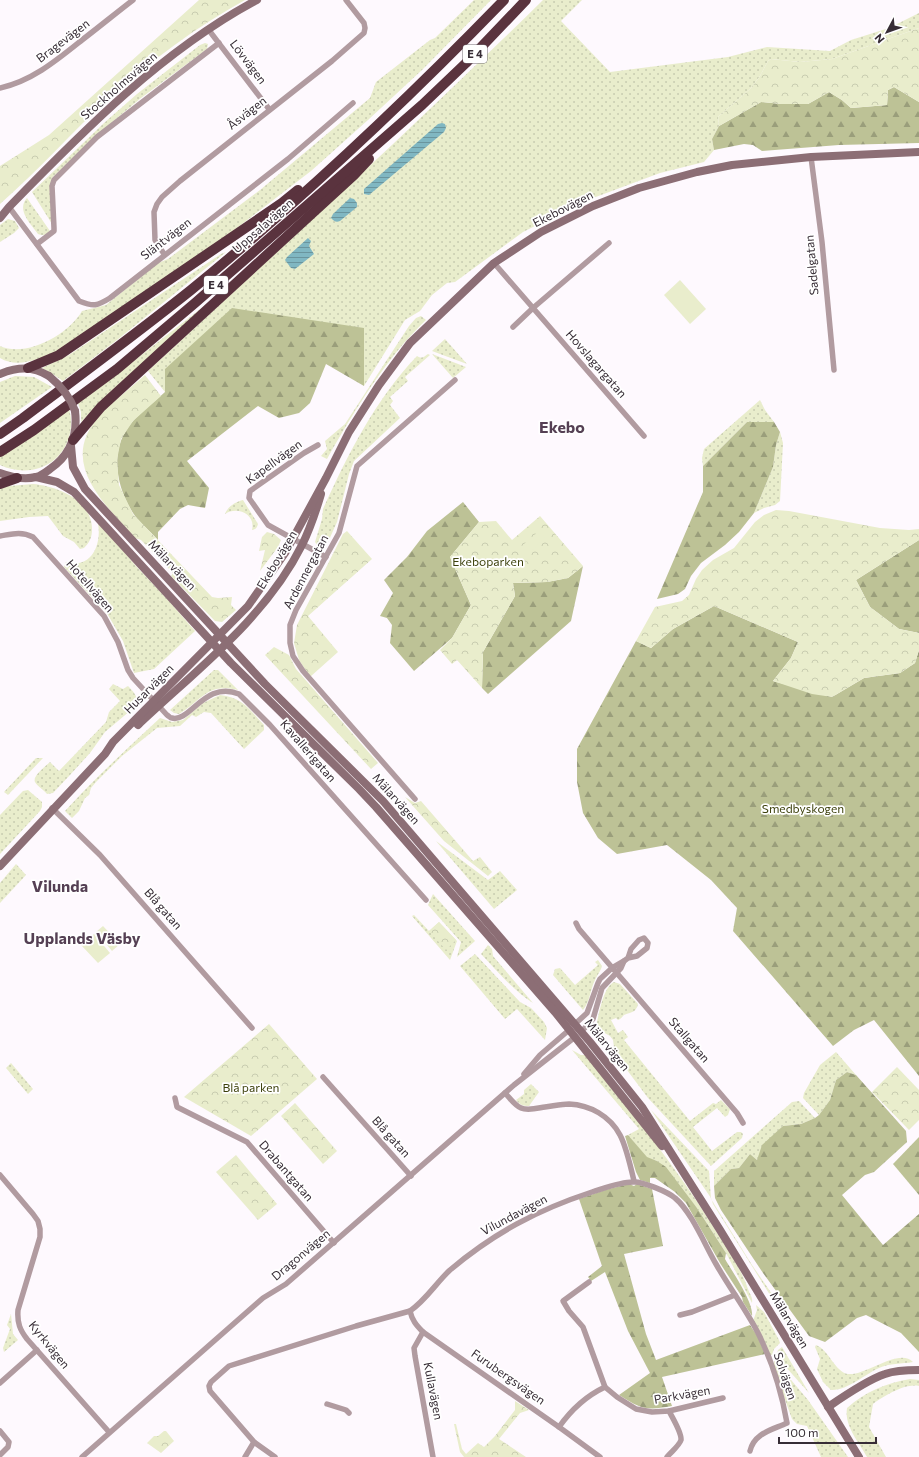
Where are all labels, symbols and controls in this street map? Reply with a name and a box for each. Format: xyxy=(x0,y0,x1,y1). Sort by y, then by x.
north arrow xyxy=(867,12,907,52)
street label: Bragevägen xyxy=(33,16,92,65)
text: N xyxy=(871,32,887,46)
street label: Lövvägen xyxy=(228,36,270,86)
road number: E 4 xyxy=(463,45,487,63)
street label: Stockholmsvägen xyxy=(77,48,159,122)
street label: Åsvägen xyxy=(224,93,269,132)
street label: Ekebovägen xyxy=(530,187,595,229)
street label: Uppsalavägen xyxy=(229,195,295,255)
street label: Släntvägen xyxy=(137,214,193,262)
street label: Sadelgatan xyxy=(801,234,821,296)
road number: E 4 xyxy=(204,276,228,294)
street label: Hovslagargatan xyxy=(564,327,630,400)
district label: Ekebo xyxy=(539,417,585,436)
street label: Kapellvägen xyxy=(243,436,304,486)
street label: Ekebovägen xyxy=(253,528,299,591)
street label: Ardennergatan xyxy=(280,532,330,611)
street label: Mälarvägen xyxy=(146,536,200,592)
park label: Ekeboparken xyxy=(452,554,524,568)
street label: Hotellvägen xyxy=(64,556,117,615)
street label: Husarvägen xyxy=(121,661,176,716)
street label: Kavallerigatan xyxy=(278,716,339,784)
street label: Mälarvägen xyxy=(370,770,423,827)
park label: Smedbyskogen xyxy=(762,801,844,815)
district label: Vilunda xyxy=(32,876,88,895)
street label: Blå gatan xyxy=(142,885,185,932)
district label: Upplands Väsby xyxy=(24,928,141,947)
street label: Stallgatan xyxy=(666,1014,713,1065)
street label: Mälarvägen xyxy=(582,1015,633,1073)
park label: Blå parken xyxy=(223,1080,279,1094)
street label: Blå gatan xyxy=(370,1113,414,1160)
street label: Drabantgatan xyxy=(257,1137,317,1204)
street label: Vilundavägen xyxy=(478,1191,549,1237)
street label: Dragonvägen xyxy=(268,1226,332,1283)
street label: Mälarvägen xyxy=(767,1289,812,1350)
street label: Kyrkvägen xyxy=(26,1318,73,1371)
street label: Furubergsvägen xyxy=(469,1346,548,1407)
street label: Solvägen xyxy=(772,1350,800,1401)
street label: Kullavägen xyxy=(422,1361,446,1421)
street label: Parkvägen xyxy=(653,1382,711,1406)
scale bar xyxy=(779,1419,876,1445)
text: 100 m xyxy=(785,1425,819,1439)

